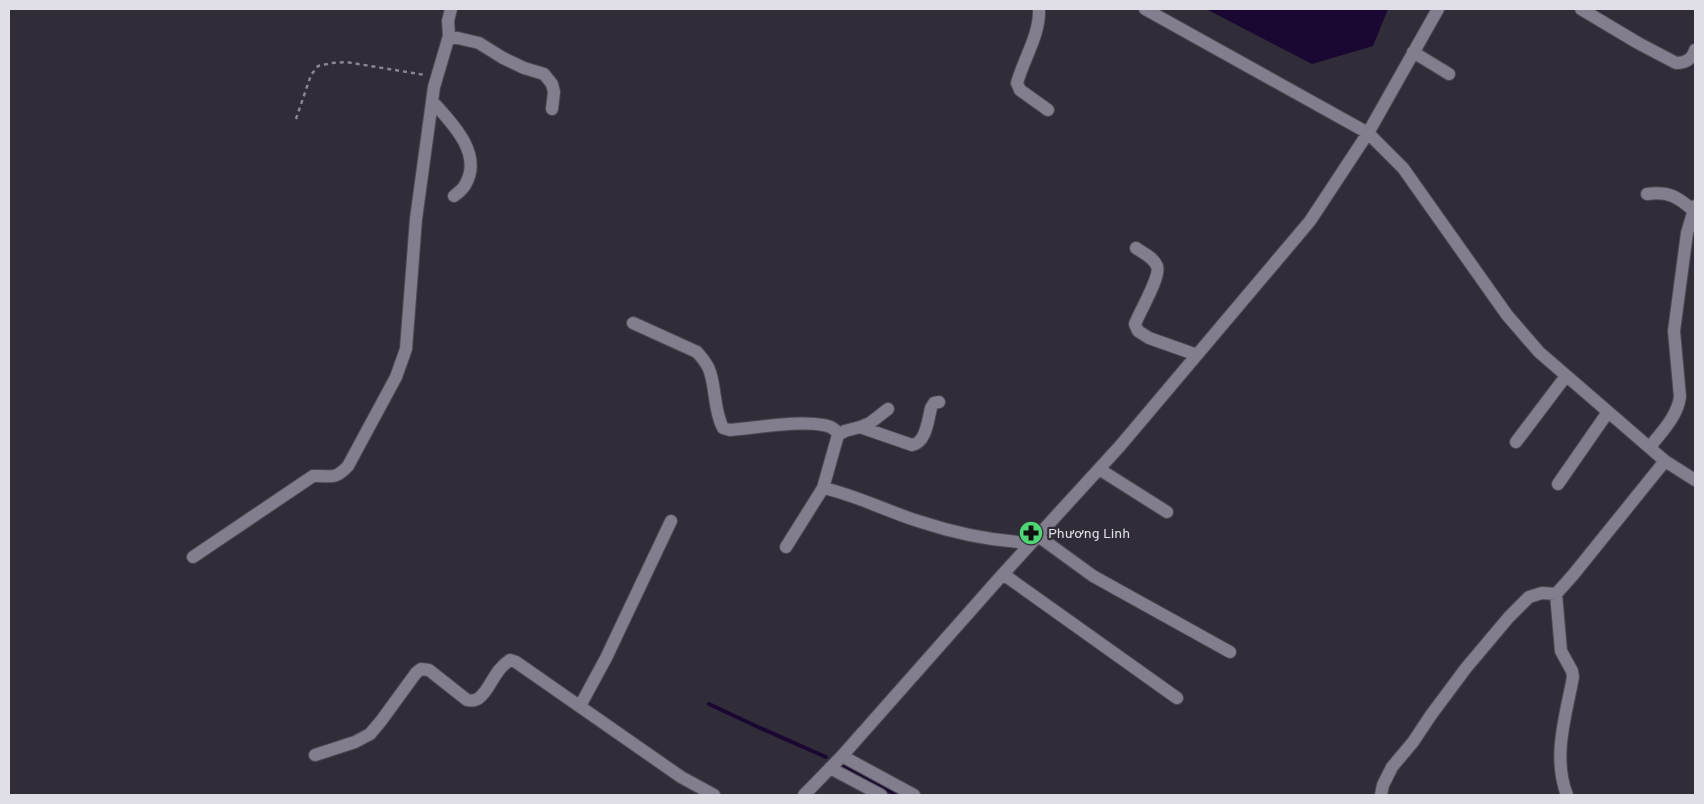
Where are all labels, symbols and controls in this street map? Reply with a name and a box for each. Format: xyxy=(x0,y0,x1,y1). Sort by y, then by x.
pharmacy icon: Phương Linh xyxy=(1018,520,1044,546)
place label: Phương Linh xyxy=(1048,526,1130,543)

